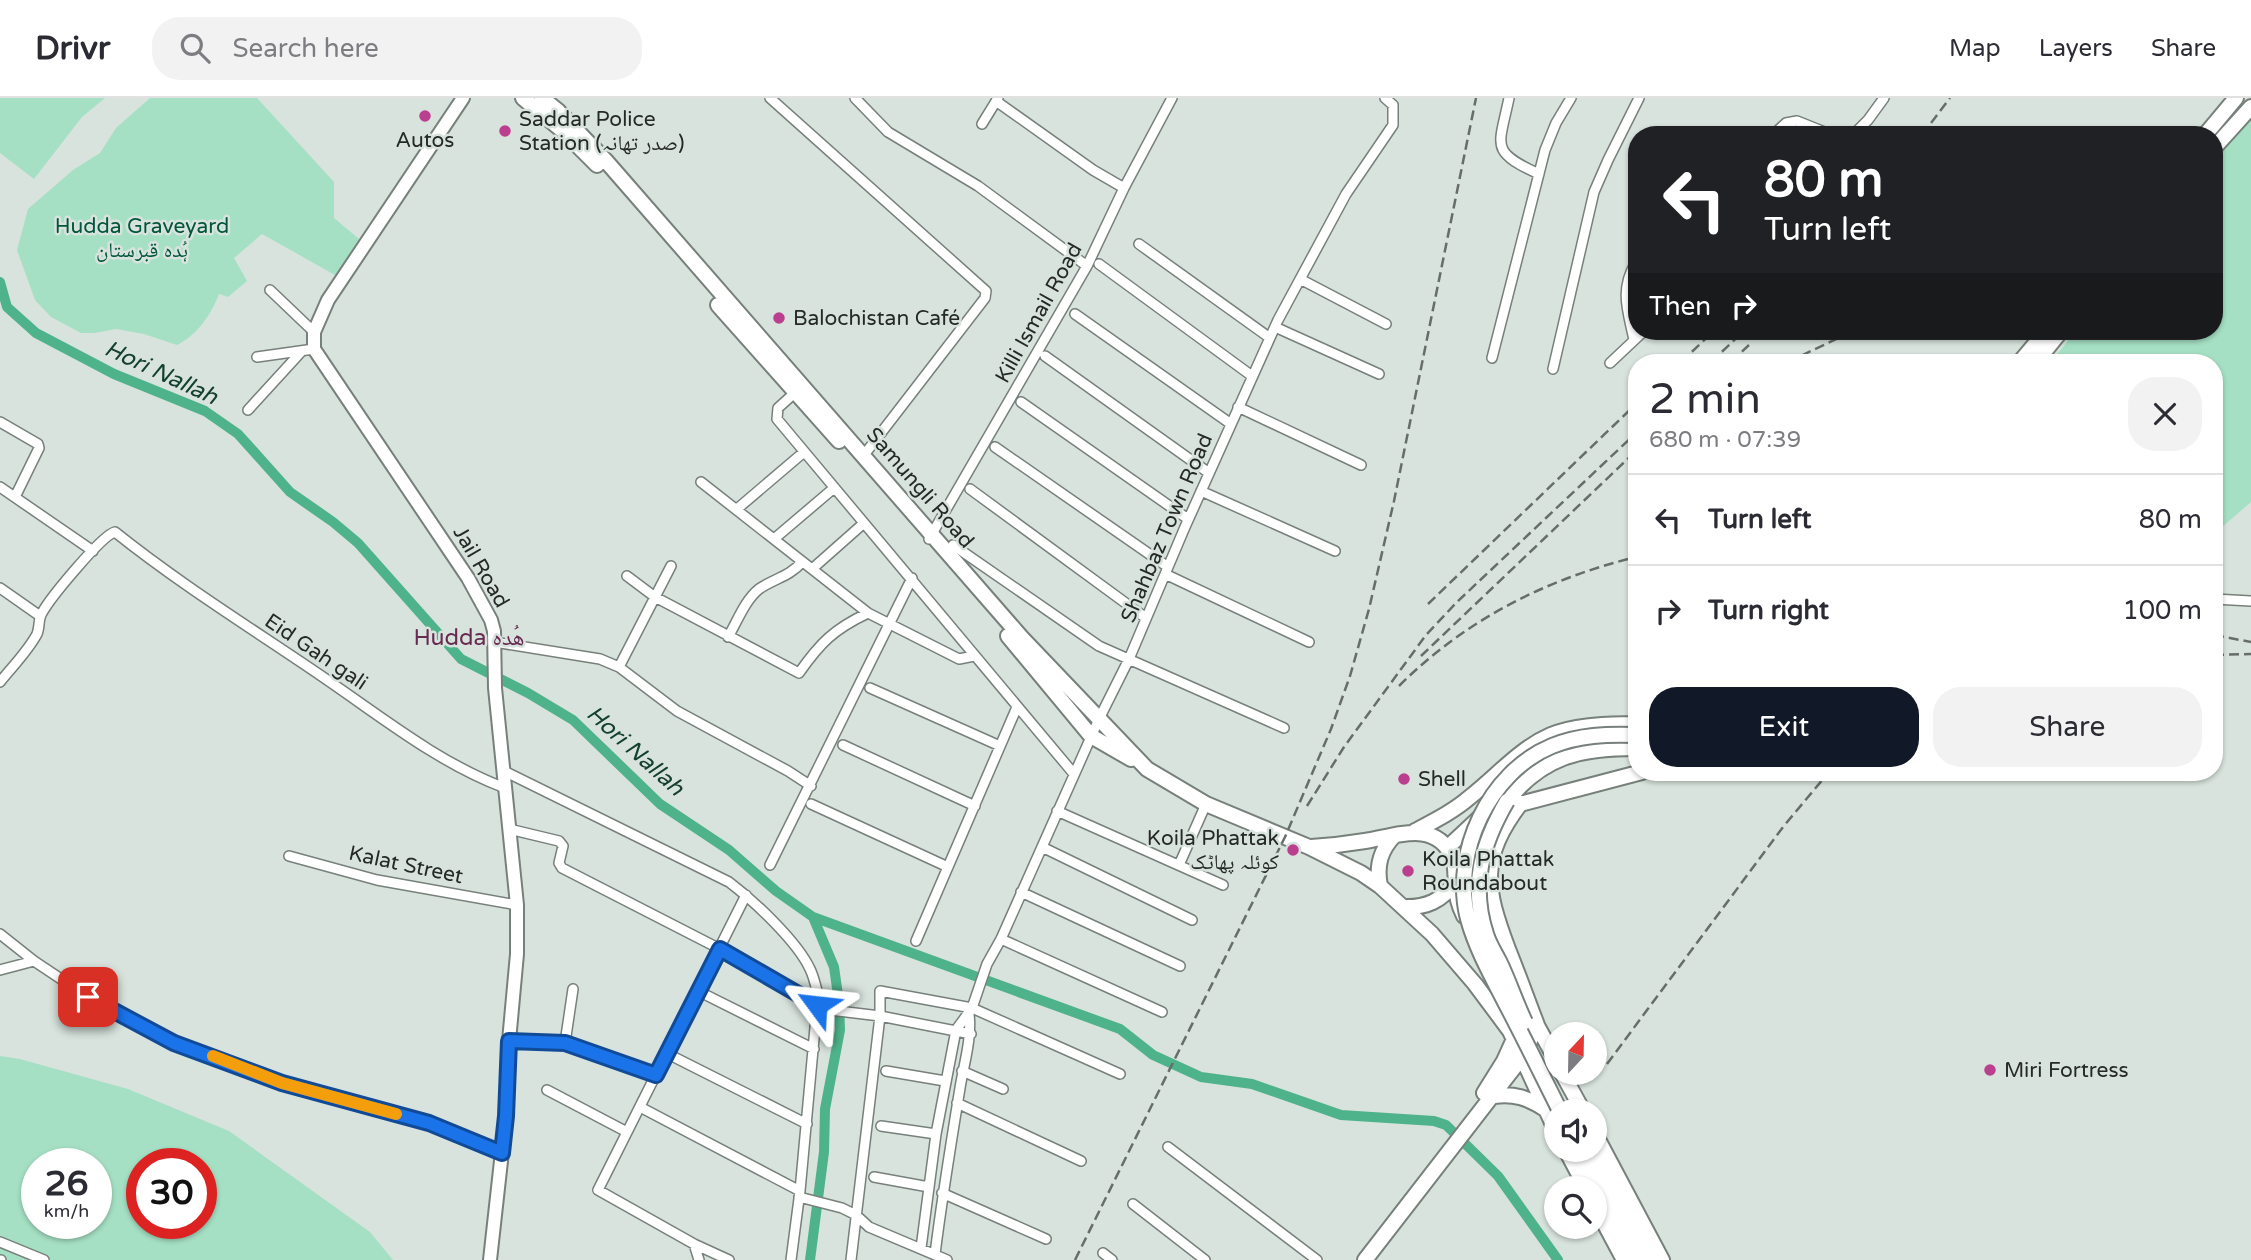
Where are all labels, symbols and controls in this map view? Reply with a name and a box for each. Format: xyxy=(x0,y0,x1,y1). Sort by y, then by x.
search box xyxy=(152,17,642,80)
text: Drivr xyxy=(35,29,110,68)
icon: search xyxy=(176,29,214,67)
text: Search here xyxy=(232,33,379,64)
text: Map xyxy=(1949,34,2001,63)
text: Layers xyxy=(2039,34,2113,63)
text: Share xyxy=(2151,34,2216,63)
place label: Saddar Police Station (صدر تھانہ) xyxy=(519,107,685,156)
marker: Autos xyxy=(417,108,433,124)
marker: Saddar Police Station (صدر تھانہ) xyxy=(497,123,513,139)
place label: Autos xyxy=(396,128,454,153)
text: 80 m xyxy=(1764,151,1883,210)
icon: left xyxy=(1649,154,1740,245)
text: Turn left xyxy=(1764,211,1891,249)
park label: Hudda Graveyard ہُدہ قبرستان xyxy=(55,214,229,263)
street label: Killi Ismail Road xyxy=(990,239,1088,387)
icon: right xyxy=(1725,287,1763,325)
text: Then xyxy=(1649,291,1711,322)
place label: Balochistan Café xyxy=(793,306,960,331)
marker: Balochistan Café xyxy=(771,310,787,326)
water label: Hori Nallah xyxy=(100,335,223,412)
text: 2 min xyxy=(1649,374,1761,425)
button: close xyxy=(2128,377,2202,451)
street label: Samungli Road xyxy=(861,423,979,553)
text: 680 m · 07:39 xyxy=(1649,426,1801,454)
street label: Shahbaz Town Road xyxy=(1116,430,1218,626)
icon: left xyxy=(1649,501,1687,539)
text: Turn left xyxy=(1708,504,1811,535)
text: 80 m xyxy=(2139,504,2202,535)
street label: Jail Road xyxy=(448,522,514,612)
icon: right xyxy=(1649,592,1687,630)
text: Turn right xyxy=(1708,595,1829,626)
text: 100 m xyxy=(2122,595,2202,626)
street label: Eid Gah gali xyxy=(260,608,372,696)
district label: Hudda ھُدہ xyxy=(414,624,525,652)
button: Exit xyxy=(1649,687,1919,767)
button: Share xyxy=(1933,687,2202,767)
water label: Hori Nallah xyxy=(581,700,690,803)
place label: Shell xyxy=(1418,767,1466,792)
marker: Shell xyxy=(1396,771,1412,787)
place label: Koila Phattak کوئلہ پھاٹک xyxy=(1147,826,1279,875)
street label: Kalat Street xyxy=(347,841,465,889)
marker: Koila Phattak کوئلہ پھاٹک xyxy=(1285,842,1301,858)
place label: Koila Phattak Roundabout xyxy=(1422,847,1554,896)
marker: Koila Phattak Roundabout xyxy=(1400,863,1416,879)
pin xyxy=(58,967,118,1027)
position arrow xyxy=(780,968,854,1042)
icon: arrive xyxy=(69,978,107,1016)
north arrow xyxy=(1544,1022,1606,1085)
map controls xyxy=(1544,1022,1607,1239)
place label: Miri Fortress xyxy=(2004,1058,2129,1083)
marker: Miri Fortress xyxy=(1982,1062,1998,1078)
button: sound xyxy=(1544,1099,1607,1162)
speed limit sign: 30 xyxy=(126,1148,217,1239)
text: 26 xyxy=(45,1163,88,1205)
button: search xyxy=(1544,1176,1607,1239)
text: km/h xyxy=(44,1200,89,1222)

